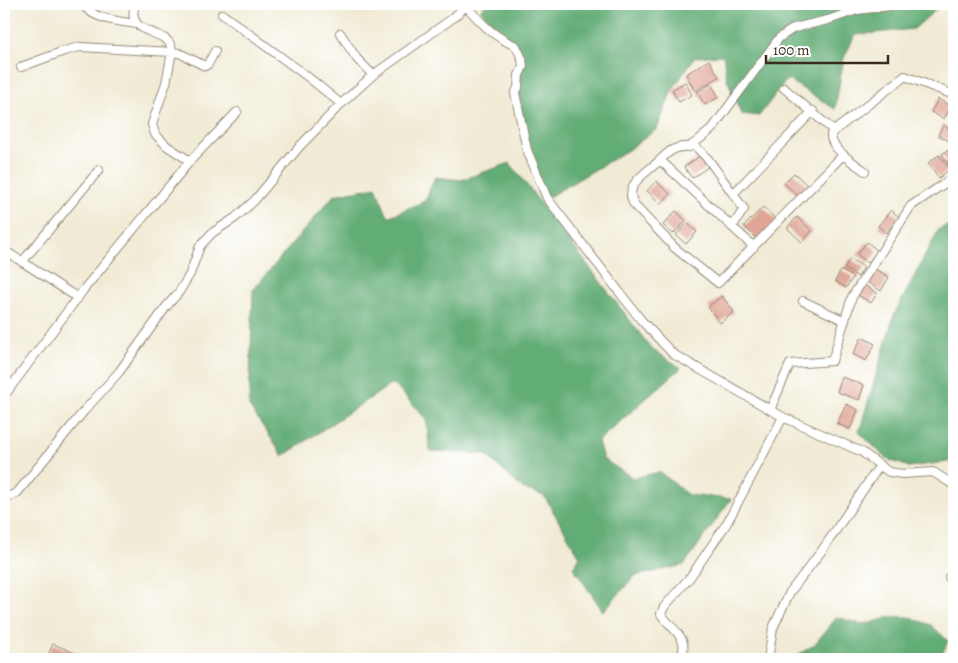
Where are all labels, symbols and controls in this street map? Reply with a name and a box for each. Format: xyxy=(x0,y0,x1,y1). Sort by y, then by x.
scale bar xyxy=(766,32,888,64)
text: 100 m xyxy=(773,40,810,60)

